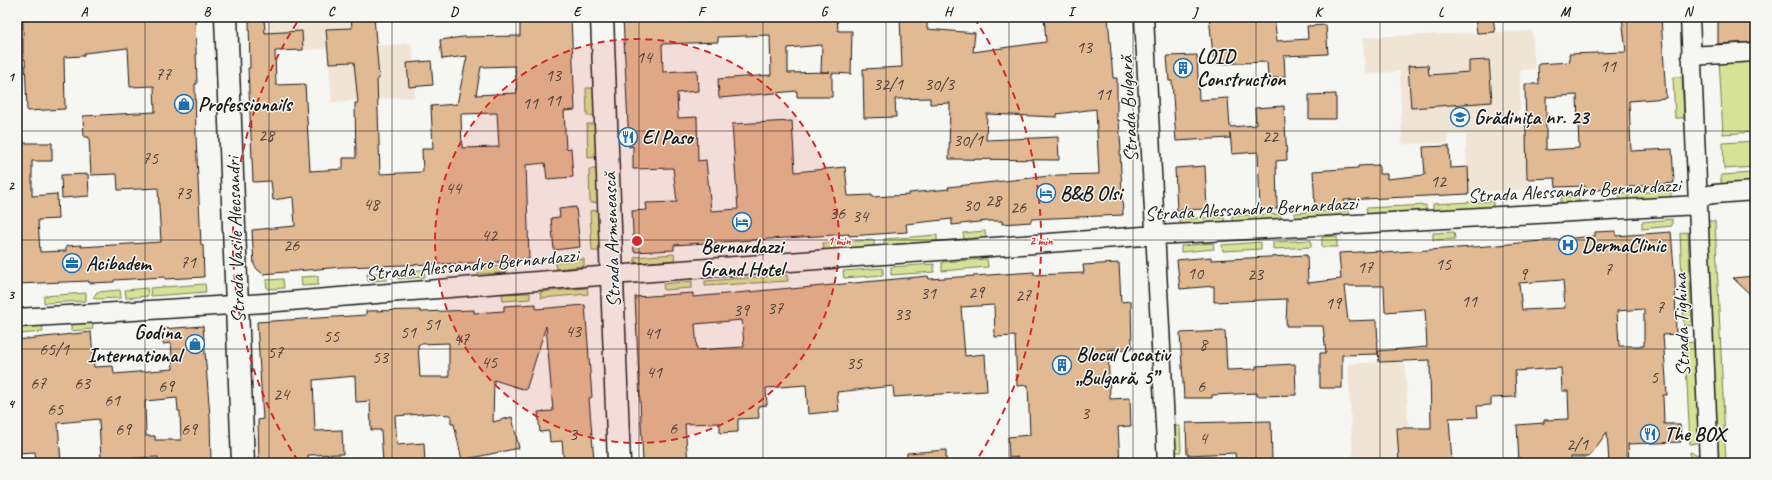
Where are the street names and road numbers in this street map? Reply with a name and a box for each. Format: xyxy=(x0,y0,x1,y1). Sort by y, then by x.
street label: Strada Bulgară xyxy=(1113,53,1144,163)
street label: Strada Vasile Alecsandri xyxy=(220,154,251,324)
street label: Strada Armenească xyxy=(597,170,626,308)
street label: Strada Alessandro Bernardazzi xyxy=(1467,172,1683,209)
street label: Strada Alessandro Bernardazzi xyxy=(1144,190,1360,227)
street label: Strada Alessandro Bernardazzi xyxy=(365,243,581,286)
street label: Strada Tighina xyxy=(1667,271,1696,377)

